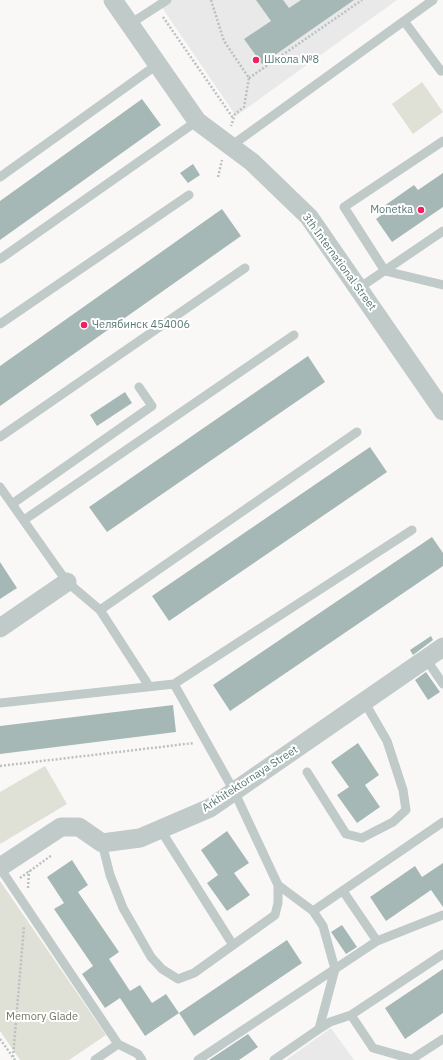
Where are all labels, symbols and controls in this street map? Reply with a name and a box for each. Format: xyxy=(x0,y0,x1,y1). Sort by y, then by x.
place label: Школа №8 xyxy=(264,53,319,67)
marker: Школа №8 xyxy=(251,55,261,65)
place label: Monetka xyxy=(370,203,413,217)
marker: Monetka xyxy=(416,205,426,215)
street label: 3th International Street xyxy=(299,211,379,313)
place label: Челябинск 454006 xyxy=(92,318,190,332)
marker: Челябинск 454006 xyxy=(79,320,89,330)
street label: Arkhitektornaya Street xyxy=(200,743,300,815)
park label: Memory Glade xyxy=(6,1010,78,1024)

